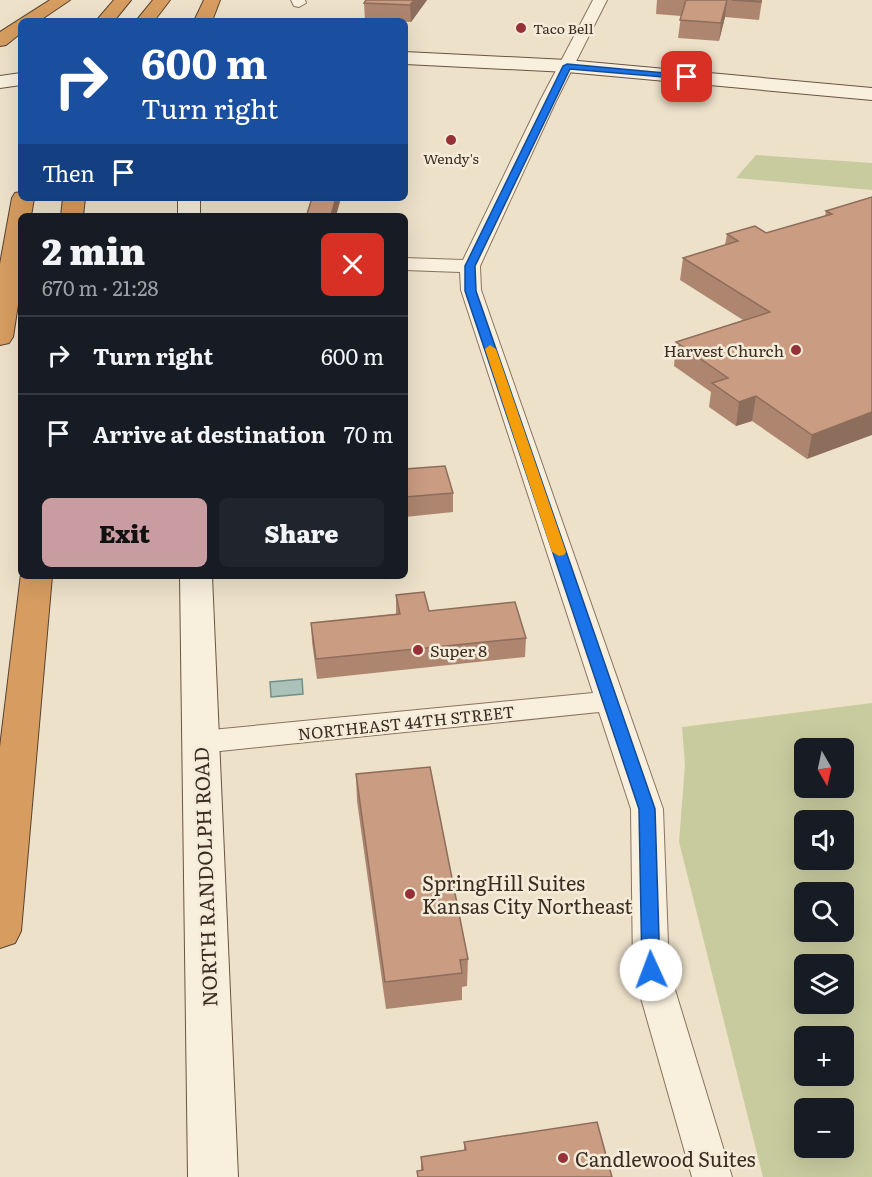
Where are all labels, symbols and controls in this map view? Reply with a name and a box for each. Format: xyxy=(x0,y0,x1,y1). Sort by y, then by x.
place label: Taco Bell xyxy=(533,18,594,38)
marker: Taco Bell xyxy=(514,21,528,35)
text: 600 m xyxy=(141,30,268,92)
icon: right xyxy=(42,42,120,120)
pin xyxy=(661,51,712,102)
icon: arrive xyxy=(670,60,703,93)
text: Turn right xyxy=(141,87,278,127)
marker: Wendy's xyxy=(444,133,458,147)
place label: Wendy's xyxy=(423,148,479,168)
text: Then xyxy=(42,156,95,189)
icon: arrive xyxy=(107,156,140,189)
text: 2 min xyxy=(42,223,145,276)
button: close xyxy=(321,233,384,296)
text: 670 m · 21:28 xyxy=(42,272,158,302)
place label: Harvest Church xyxy=(663,338,784,362)
icon: right xyxy=(42,339,75,372)
text: Turn right xyxy=(93,339,213,372)
text: 600 m xyxy=(321,339,384,372)
marker: Harvest Church xyxy=(789,343,803,357)
icon: arrive xyxy=(42,417,75,450)
text: Arrive at destination xyxy=(93,417,326,450)
text: 70 m xyxy=(344,417,393,450)
button: Exit xyxy=(42,498,207,567)
button: Share xyxy=(219,498,384,567)
place label: Super 8 xyxy=(430,638,487,662)
marker: Super 8 xyxy=(411,643,425,657)
street label: NORTHEAST 44TH STREET xyxy=(297,699,516,745)
north arrow xyxy=(794,738,854,798)
map controls xyxy=(794,738,854,1158)
street label: NORTH RANDOLPH ROAD xyxy=(184,747,224,1007)
button: sound xyxy=(794,810,854,870)
place label: SpringHill Suites Kansas City Northeast xyxy=(422,867,632,920)
button: search xyxy=(794,882,854,942)
marker: SpringHill Suites Kansas City Northeast xyxy=(403,887,417,901)
position arrow xyxy=(619,938,683,1002)
button: layers xyxy=(794,954,854,1014)
button: + xyxy=(794,1026,854,1086)
button: − xyxy=(794,1098,854,1158)
place label: Candlewood Suites xyxy=(575,1143,756,1173)
marker: Candlewood Suites xyxy=(556,1151,570,1165)

